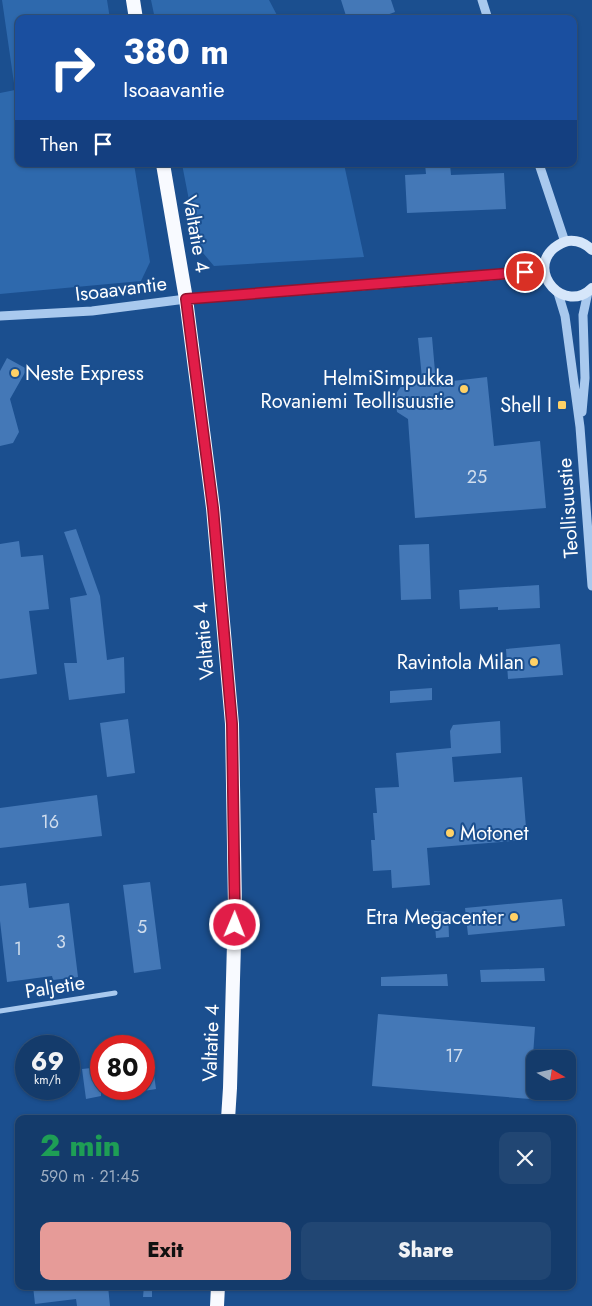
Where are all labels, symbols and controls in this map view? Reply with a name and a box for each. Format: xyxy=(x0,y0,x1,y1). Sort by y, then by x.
text: 380 m xyxy=(123,27,229,77)
icon: right xyxy=(40,35,105,100)
text: Isoaavantie xyxy=(123,73,224,105)
icon: arrive xyxy=(89,130,117,158)
text: Then xyxy=(40,131,79,158)
street label: Valtatie 4 xyxy=(175,193,217,275)
pin xyxy=(504,251,546,293)
icon: arrive xyxy=(511,258,539,286)
street label: Isoaavantie xyxy=(73,269,169,309)
place label: Neste Express xyxy=(25,359,144,388)
place label: HelmiSimpukka Rovaniemi Teollisuustie xyxy=(261,364,454,416)
marker: Neste Express xyxy=(9,367,21,379)
marker: HelmiSimpukka Rovaniemi Teollisuustie xyxy=(458,383,470,395)
place label: Shell I xyxy=(500,391,552,420)
marker: Shell I xyxy=(556,399,568,411)
street label: Teollisuustie xyxy=(550,457,586,559)
house number: 25 xyxy=(467,464,487,490)
street label: Valtatie 4 xyxy=(186,601,222,681)
place label: Ravintola Milan xyxy=(397,648,524,677)
marker: Ravintola Milan xyxy=(528,656,540,668)
house number: 16 xyxy=(41,809,59,835)
place label: Motonet xyxy=(460,819,529,848)
marker: Motonet xyxy=(444,827,456,839)
position arrow xyxy=(208,898,260,950)
place label: Etra Megacenter xyxy=(366,903,504,932)
marker: Etra Megacenter xyxy=(508,911,520,923)
house number: 5 xyxy=(137,914,147,940)
house number: 3 xyxy=(56,929,66,955)
house number: 1 xyxy=(14,936,22,962)
street label: Paljetie xyxy=(23,968,87,1006)
street label: Valtatie 4 xyxy=(195,1003,227,1082)
speed limit sign: 80 xyxy=(90,1035,155,1100)
text: 69 xyxy=(31,1043,64,1079)
house number: 17 xyxy=(445,1043,463,1069)
north arrow xyxy=(526,1050,576,1100)
map controls xyxy=(526,1050,576,1100)
text: km/h xyxy=(34,1071,61,1089)
text: 2 min xyxy=(40,1124,121,1167)
button: close xyxy=(499,1132,551,1184)
text: 590 m · 21:45 xyxy=(40,1165,139,1188)
button: Exit xyxy=(40,1222,291,1280)
button: Share xyxy=(301,1222,551,1280)

